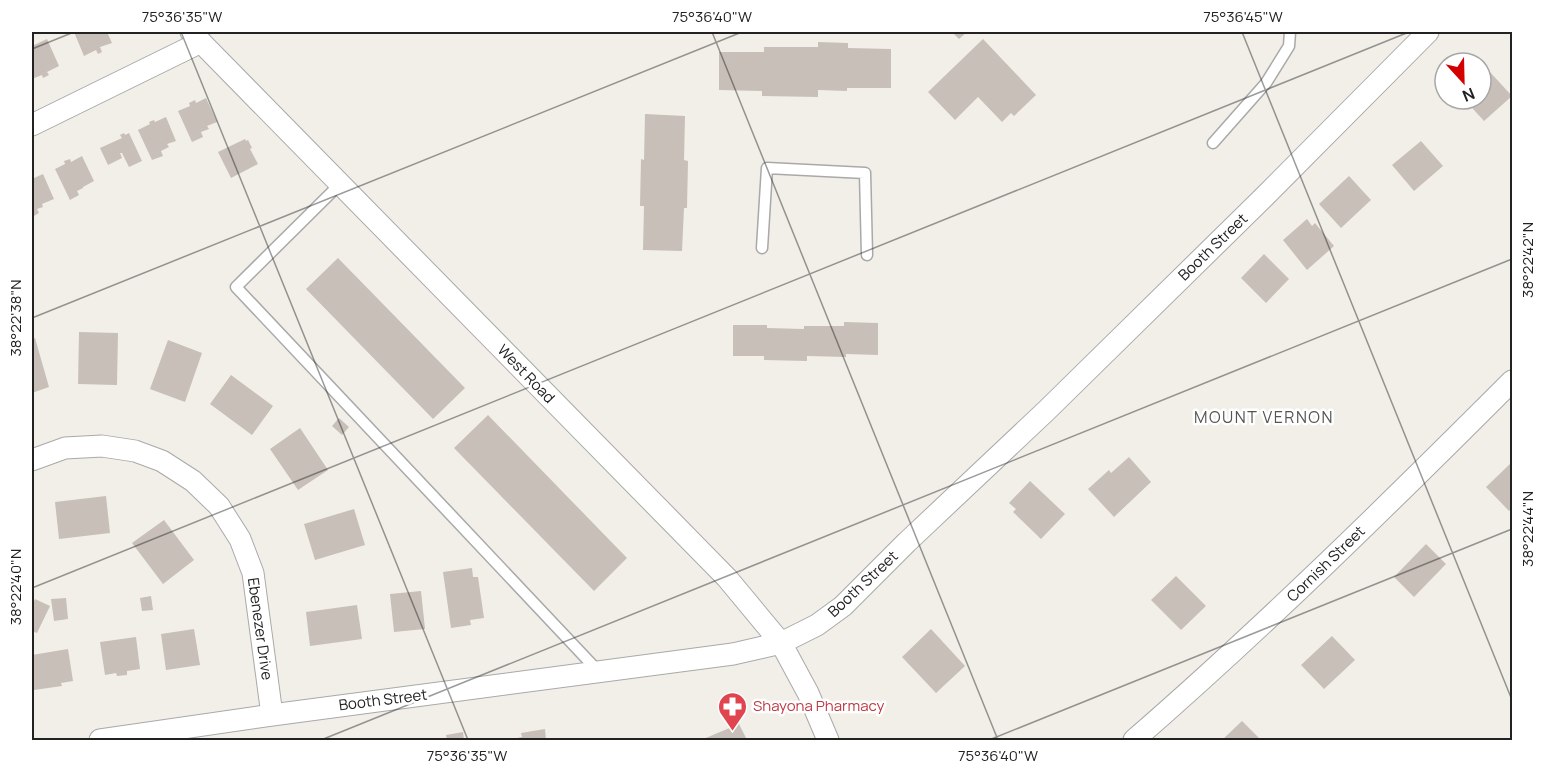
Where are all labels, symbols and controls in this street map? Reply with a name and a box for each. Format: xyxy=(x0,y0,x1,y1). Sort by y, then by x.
text: 75°36'35"W xyxy=(142,6,222,27)
text: 75°36'40"W xyxy=(672,6,752,27)
text: 75°36'45"W xyxy=(1203,6,1283,27)
north arrow xyxy=(1433,51,1493,111)
text: N xyxy=(1459,83,1478,107)
street label: Booth Street xyxy=(1173,208,1252,285)
text: 38°22'42"N xyxy=(1517,222,1538,298)
text: 38°22'38"N xyxy=(5,279,26,357)
street label: West Road xyxy=(493,340,560,408)
district label: MOUNT VERNON xyxy=(1194,406,1334,428)
text: 38°22'44"N xyxy=(1517,491,1538,567)
street label: Cornish Street xyxy=(1282,521,1369,606)
street label: Booth Street xyxy=(823,546,902,622)
text: 38°22'40"N xyxy=(5,549,26,625)
street label: Ebenezer Drive xyxy=(243,576,278,682)
street label: Booth Street xyxy=(338,684,428,715)
pharmacy icon: Shayona Pharmacy xyxy=(716,690,748,732)
place label: Shayona Pharmacy xyxy=(753,695,885,716)
text: 75°36'35"W xyxy=(427,745,507,766)
text: 75°36'40"W xyxy=(958,745,1038,766)

